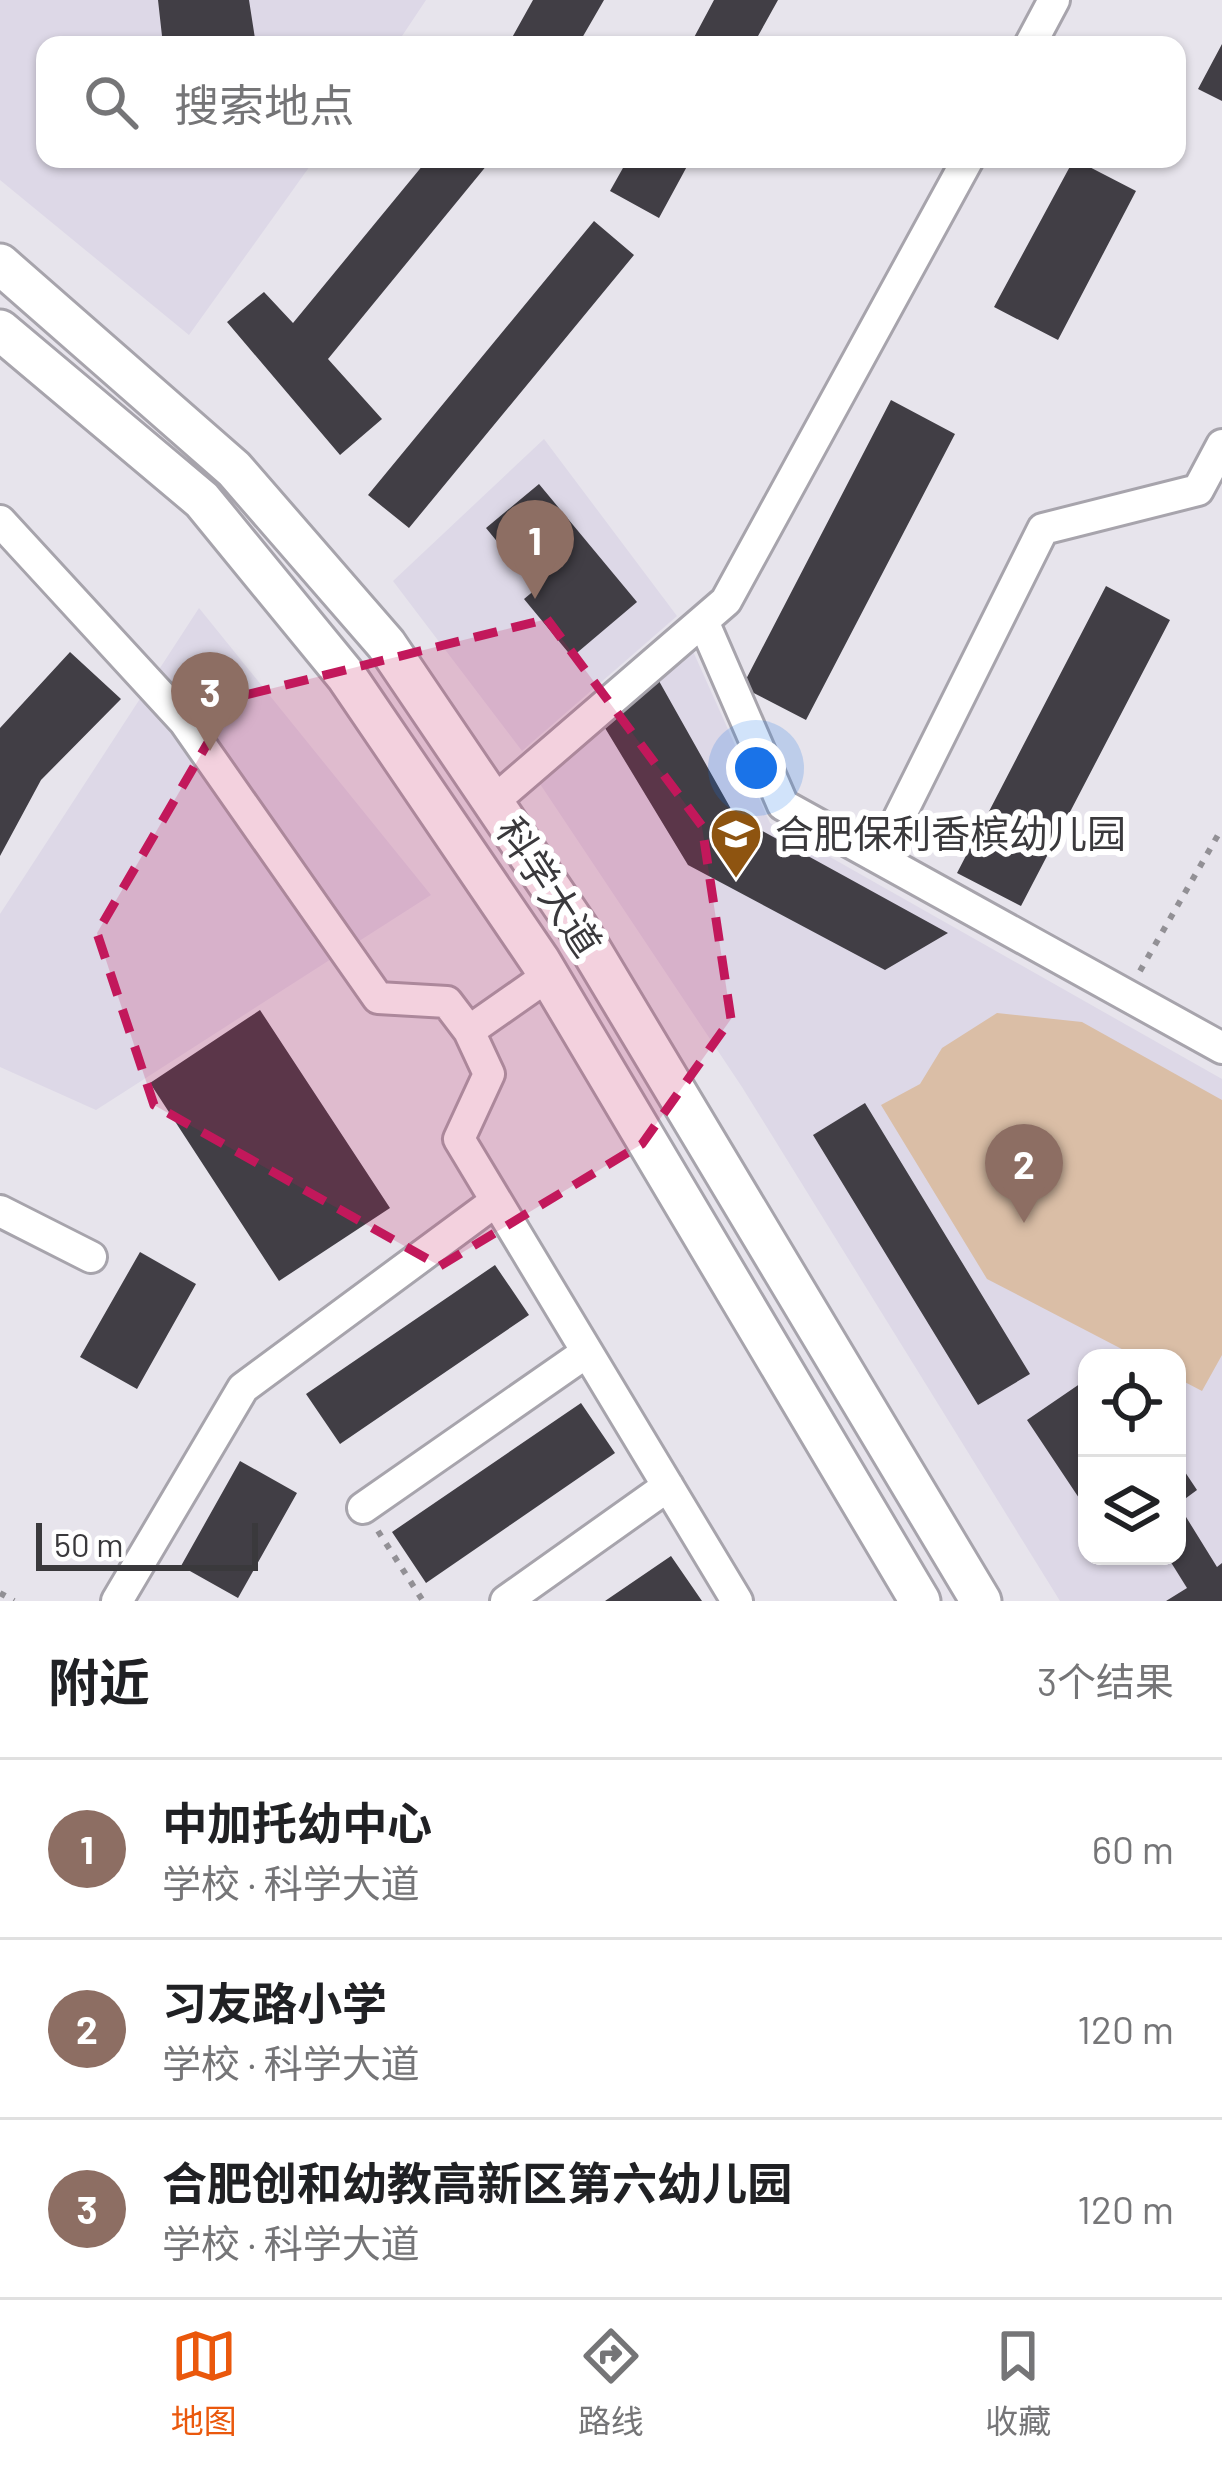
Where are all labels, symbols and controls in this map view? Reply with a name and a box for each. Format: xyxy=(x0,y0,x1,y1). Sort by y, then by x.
search box xyxy=(36,36,1186,168)
icon: search xyxy=(78,69,144,135)
text: 搜索地点 xyxy=(174,77,354,131)
pin: 1 xyxy=(496,500,574,599)
pin: 3 xyxy=(171,652,249,751)
your location xyxy=(726,738,786,798)
school or university icon: 合肥保利香槟幼儿园 xyxy=(708,806,764,880)
street label: 科学大道 xyxy=(488,808,612,964)
place label: 合肥保利香槟幼儿园 xyxy=(775,809,1126,856)
pin: 2 xyxy=(985,1124,1063,1223)
map controls xyxy=(1078,1349,1186,1565)
button: locate xyxy=(1078,1349,1186,1457)
button: layers xyxy=(1078,1457,1186,1565)
scale bar xyxy=(36,1517,258,1570)
text: 50 m xyxy=(54,1524,124,1564)
text: 附近 xyxy=(48,1650,150,1711)
text: 3个结果 xyxy=(1037,1657,1174,1704)
text: 中加托幼中心 xyxy=(162,1795,432,1849)
text: 1 xyxy=(80,1825,94,1872)
text: 60 m xyxy=(1092,1825,1174,1872)
text: 学校 · 科学大道 xyxy=(162,1859,420,1906)
text: 习友路小学 xyxy=(162,1975,387,2029)
text: 2 xyxy=(76,2005,98,2052)
text: 120 m xyxy=(1077,2005,1174,2052)
text: 学校 · 科学大道 xyxy=(162,2039,420,2086)
text: 合肥创和幼教高新区第六幼儿园 xyxy=(162,2155,792,2209)
text: 3 xyxy=(76,2185,98,2232)
text: 120 m xyxy=(1077,2185,1174,2232)
text: 学校 · 科学大道 xyxy=(162,2219,420,2266)
tab: 地图 xyxy=(171,2323,237,2443)
tab: 路线 xyxy=(578,2323,644,2443)
tab: 收藏 xyxy=(985,2323,1051,2443)

